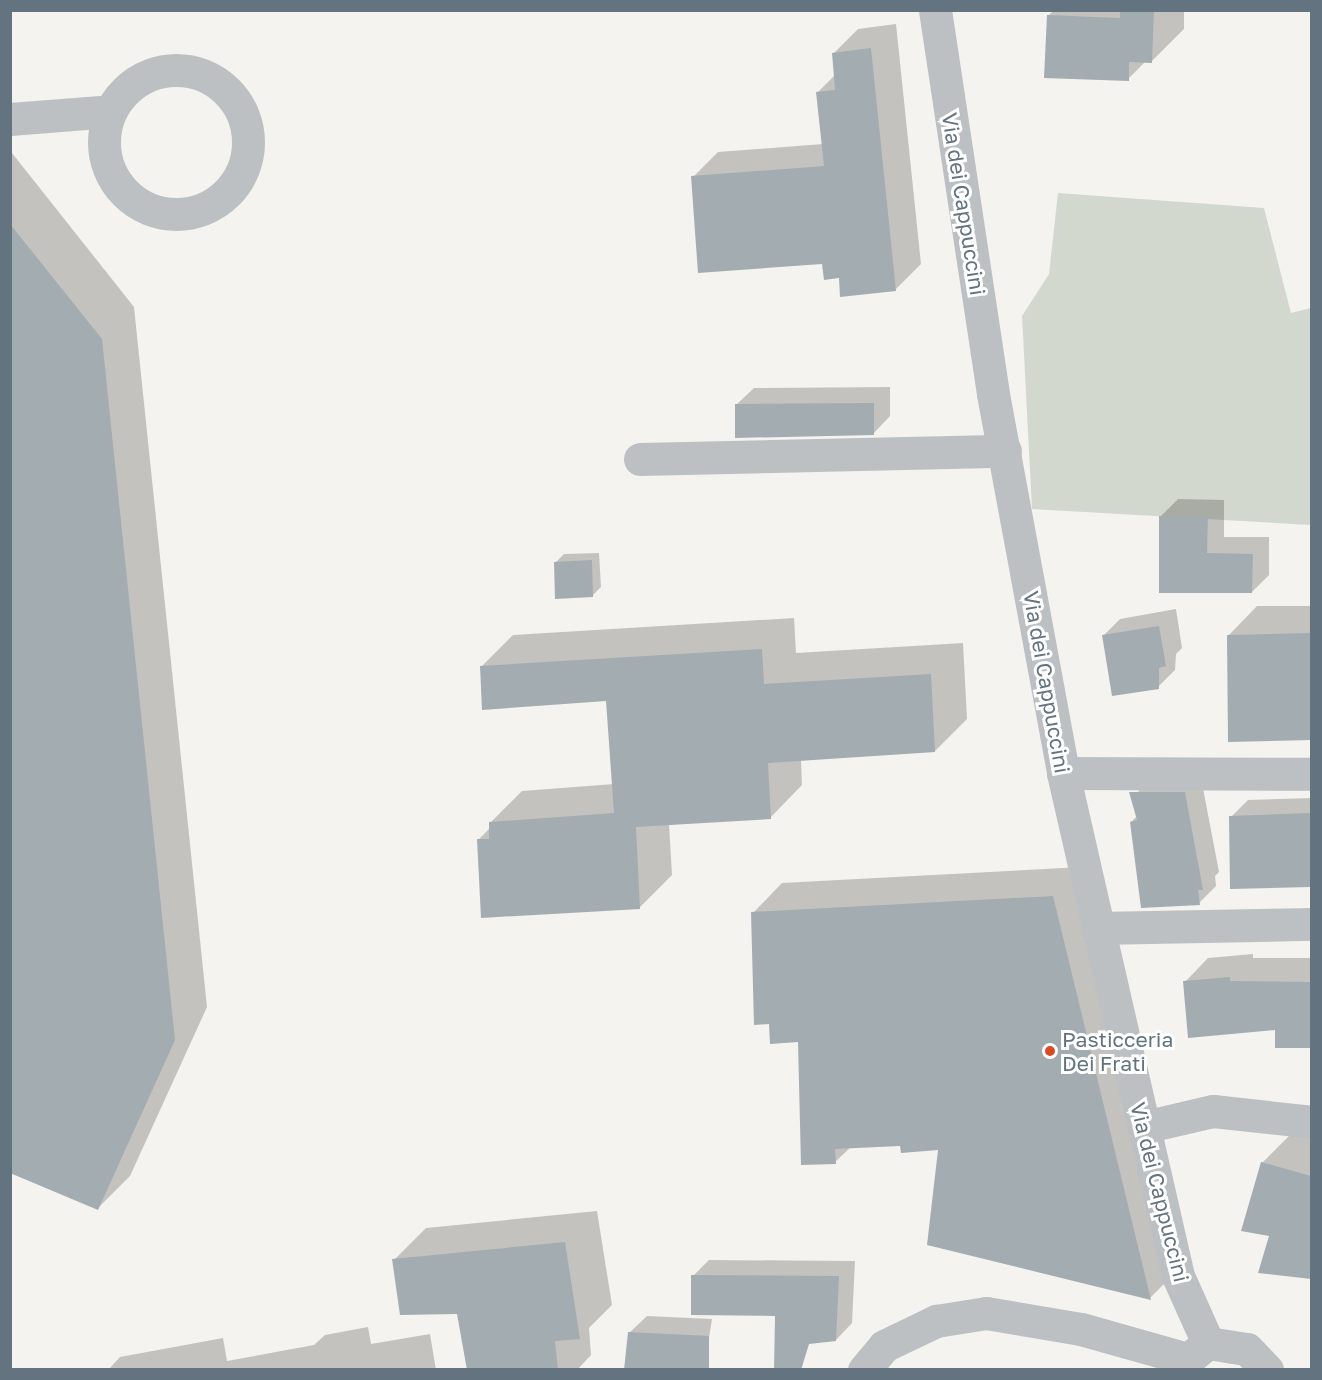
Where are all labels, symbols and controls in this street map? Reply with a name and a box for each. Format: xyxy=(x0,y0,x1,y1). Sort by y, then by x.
street label: Via dei Cappuccini xyxy=(937,111,991,297)
street label: Via dei Cappuccini xyxy=(1019,589,1075,775)
place label: Pasticceria Dei Frati xyxy=(1062,1026,1173,1076)
marker: Pasticceria Dei Frati xyxy=(1043,1044,1057,1058)
street label: Via dei Cappuccini xyxy=(1125,1099,1195,1285)

